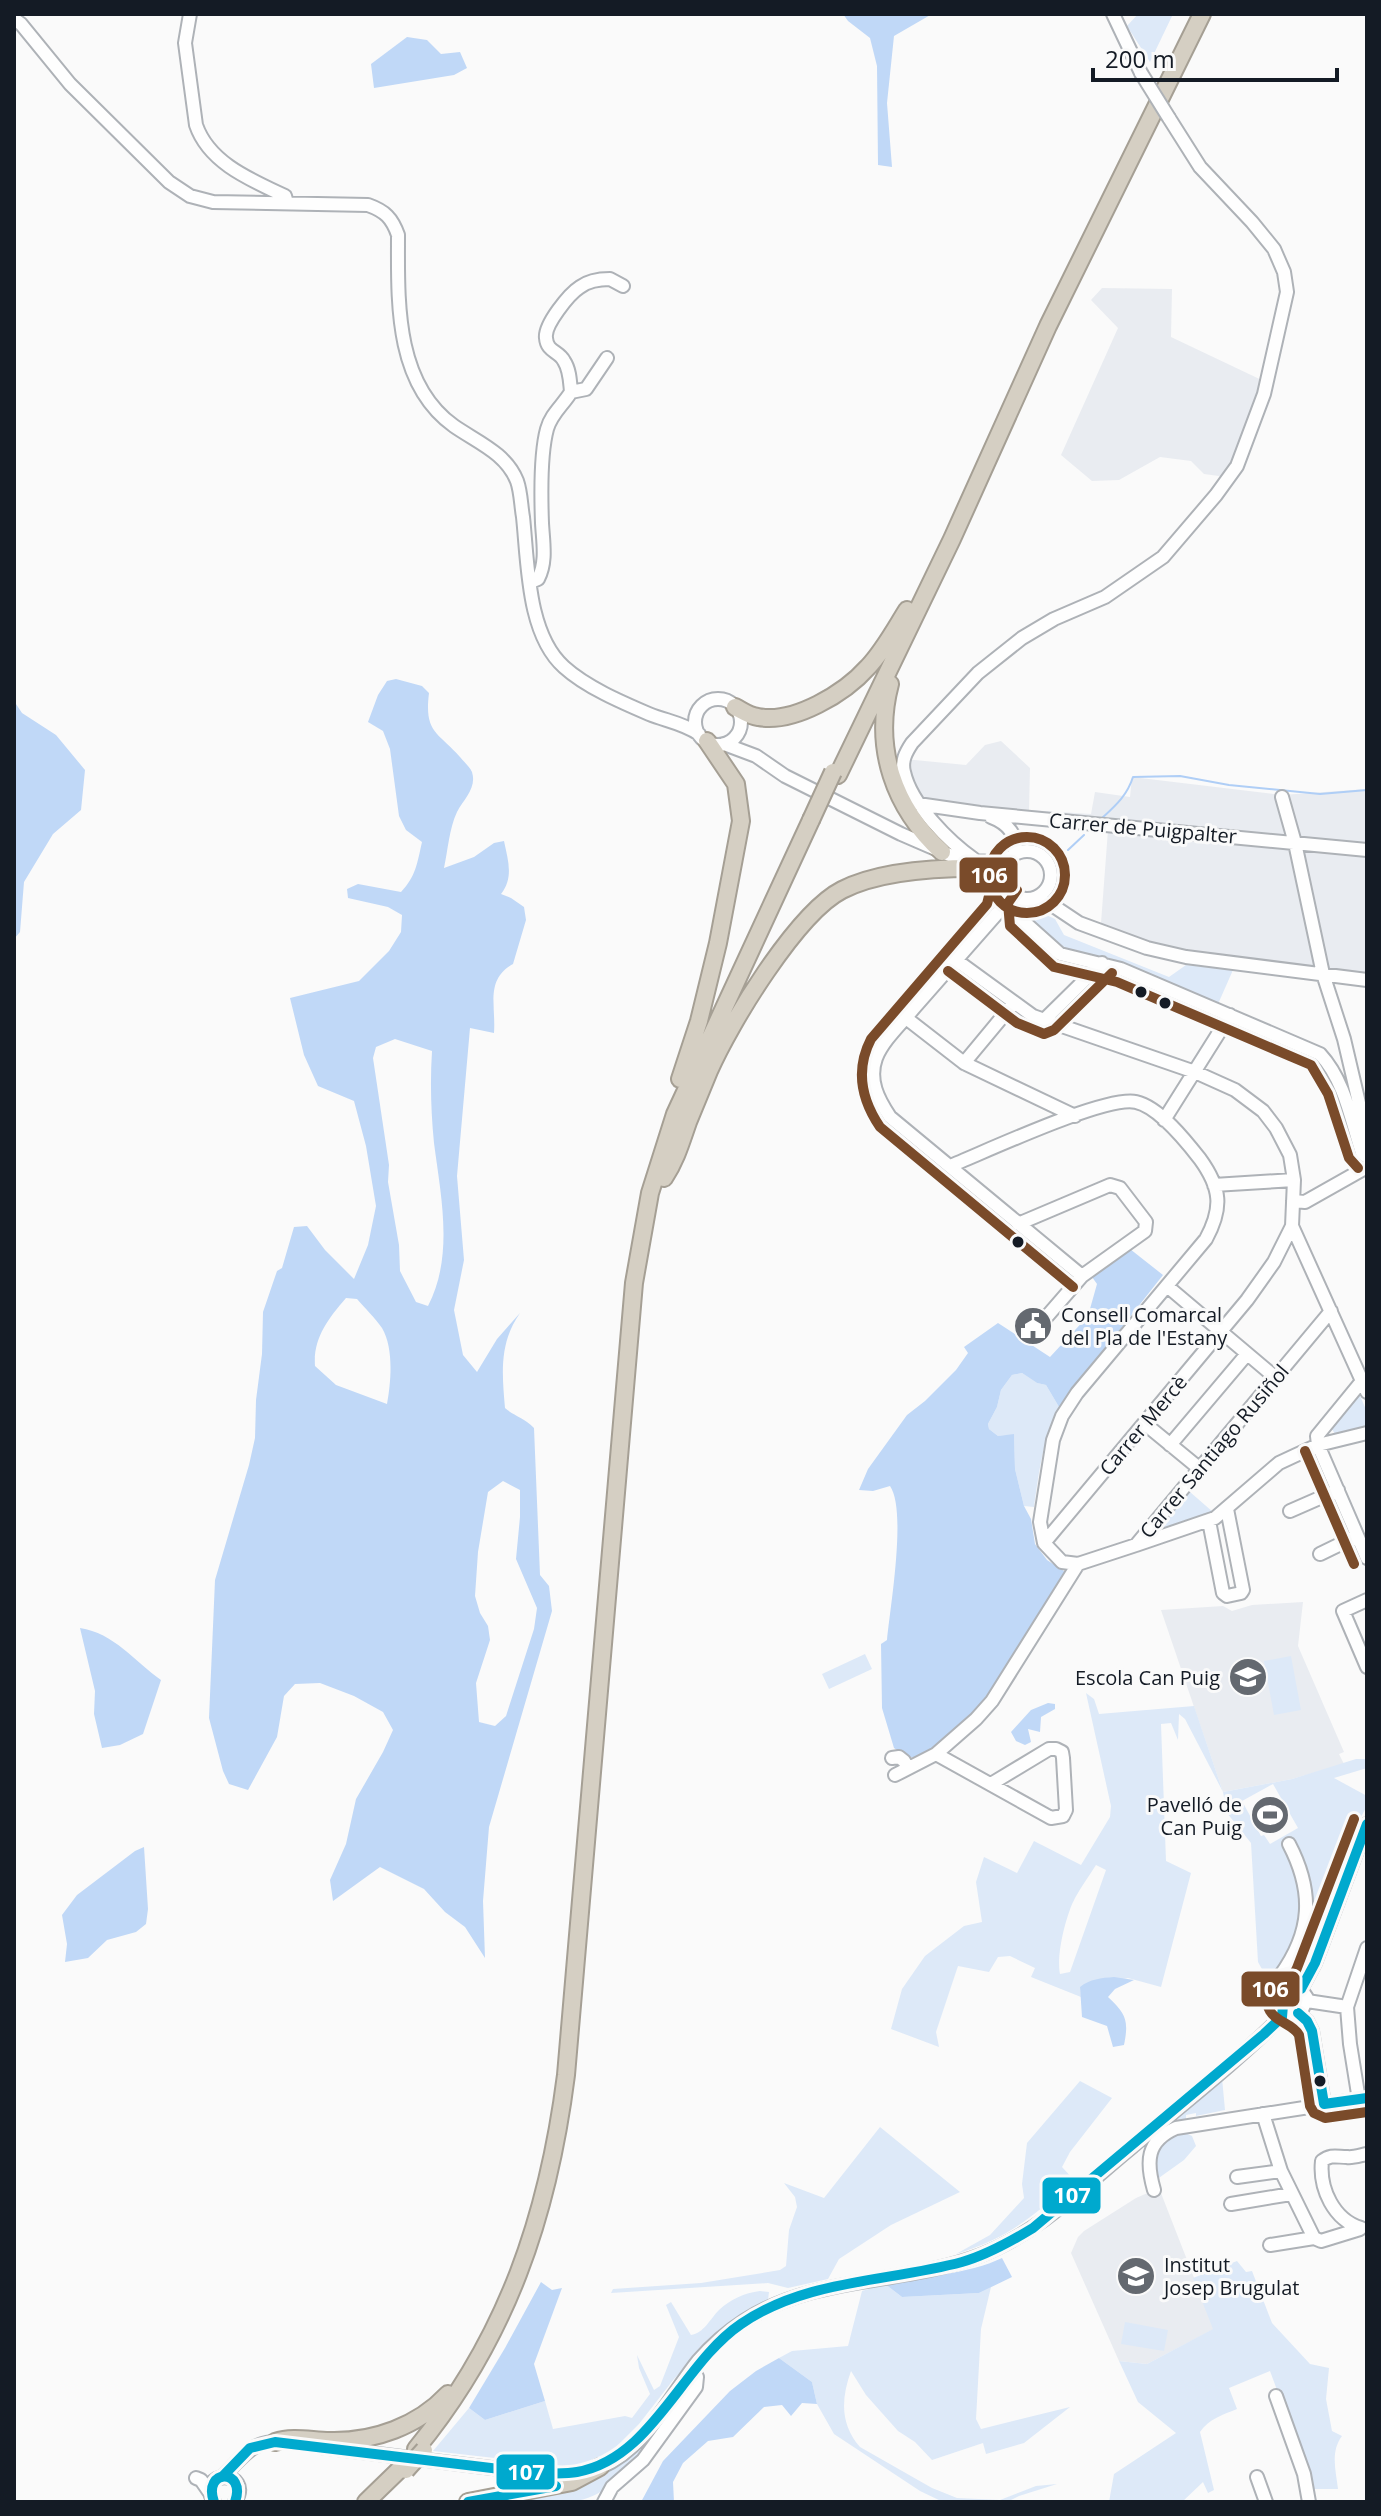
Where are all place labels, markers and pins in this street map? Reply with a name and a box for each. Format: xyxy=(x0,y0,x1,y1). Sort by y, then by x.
unlabelled marker xyxy=(1133,984,1149,1000)
unlabelled marker xyxy=(1157,995,1173,1011)
unlabelled marker xyxy=(1010,1234,1026,1250)
place label: Consell Comarcal del Pla de l'Estany xyxy=(1061,1301,1228,1351)
public building icon: Consell Comarcal del Pla de l'Estany xyxy=(1012,1305,1054,1347)
school or university icon: Escola Can Puig xyxy=(1227,1656,1269,1698)
place label: Escola Can Puig xyxy=(1075,1664,1220,1691)
place label: Pavelló de Can Puig xyxy=(1147,1791,1242,1841)
sports icon: Pavelló de Can Puig xyxy=(1249,1794,1291,1836)
unlabelled marker xyxy=(1312,2073,1328,2089)
place label: Institut Josep Brugulat xyxy=(1162,2251,1299,2301)
school or university icon: Institut Josep Brugulat xyxy=(1115,2255,1157,2297)

